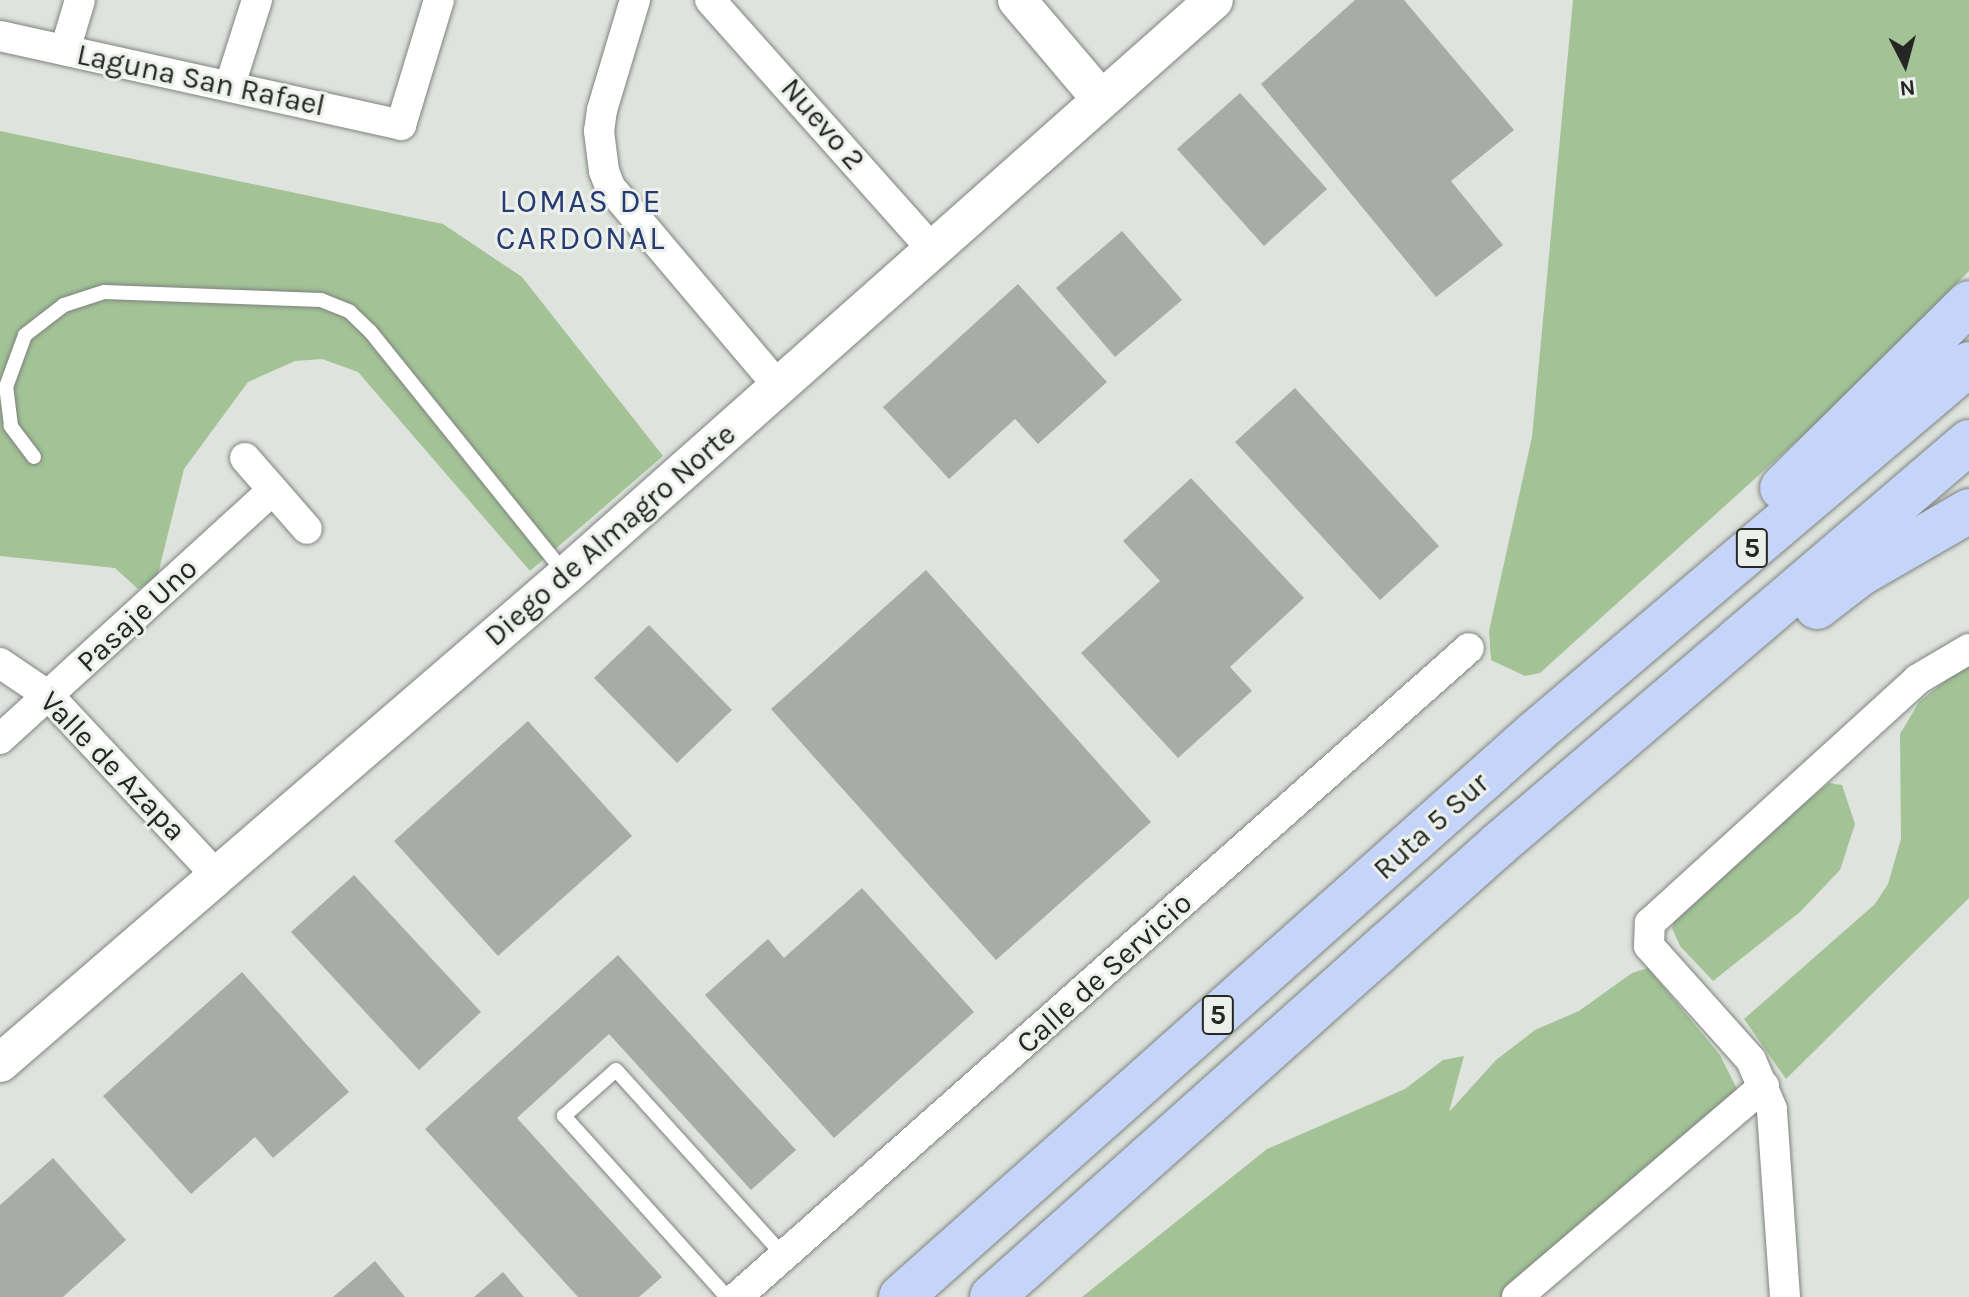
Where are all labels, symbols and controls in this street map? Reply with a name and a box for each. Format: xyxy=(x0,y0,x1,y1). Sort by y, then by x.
north arrow xyxy=(1865,24,1945,104)
street label: Laguna San Rafael xyxy=(74,36,328,124)
street label: Nuevo 2 xyxy=(773,71,873,177)
text: N xyxy=(1898,74,1917,102)
district label: LOMAS DE CARDONAL xyxy=(496,184,666,259)
street label: Diego de Almagro Norte xyxy=(477,416,743,654)
road number: 5 xyxy=(1734,524,1770,572)
street label: Pasaje Uno xyxy=(69,550,205,680)
street label: Valle de Azapa xyxy=(33,684,193,848)
street label: Ruta 5 Sur xyxy=(1366,765,1496,887)
street label: Calle de Servicio xyxy=(1009,885,1199,1061)
road number: 5 xyxy=(1200,991,1236,1039)

